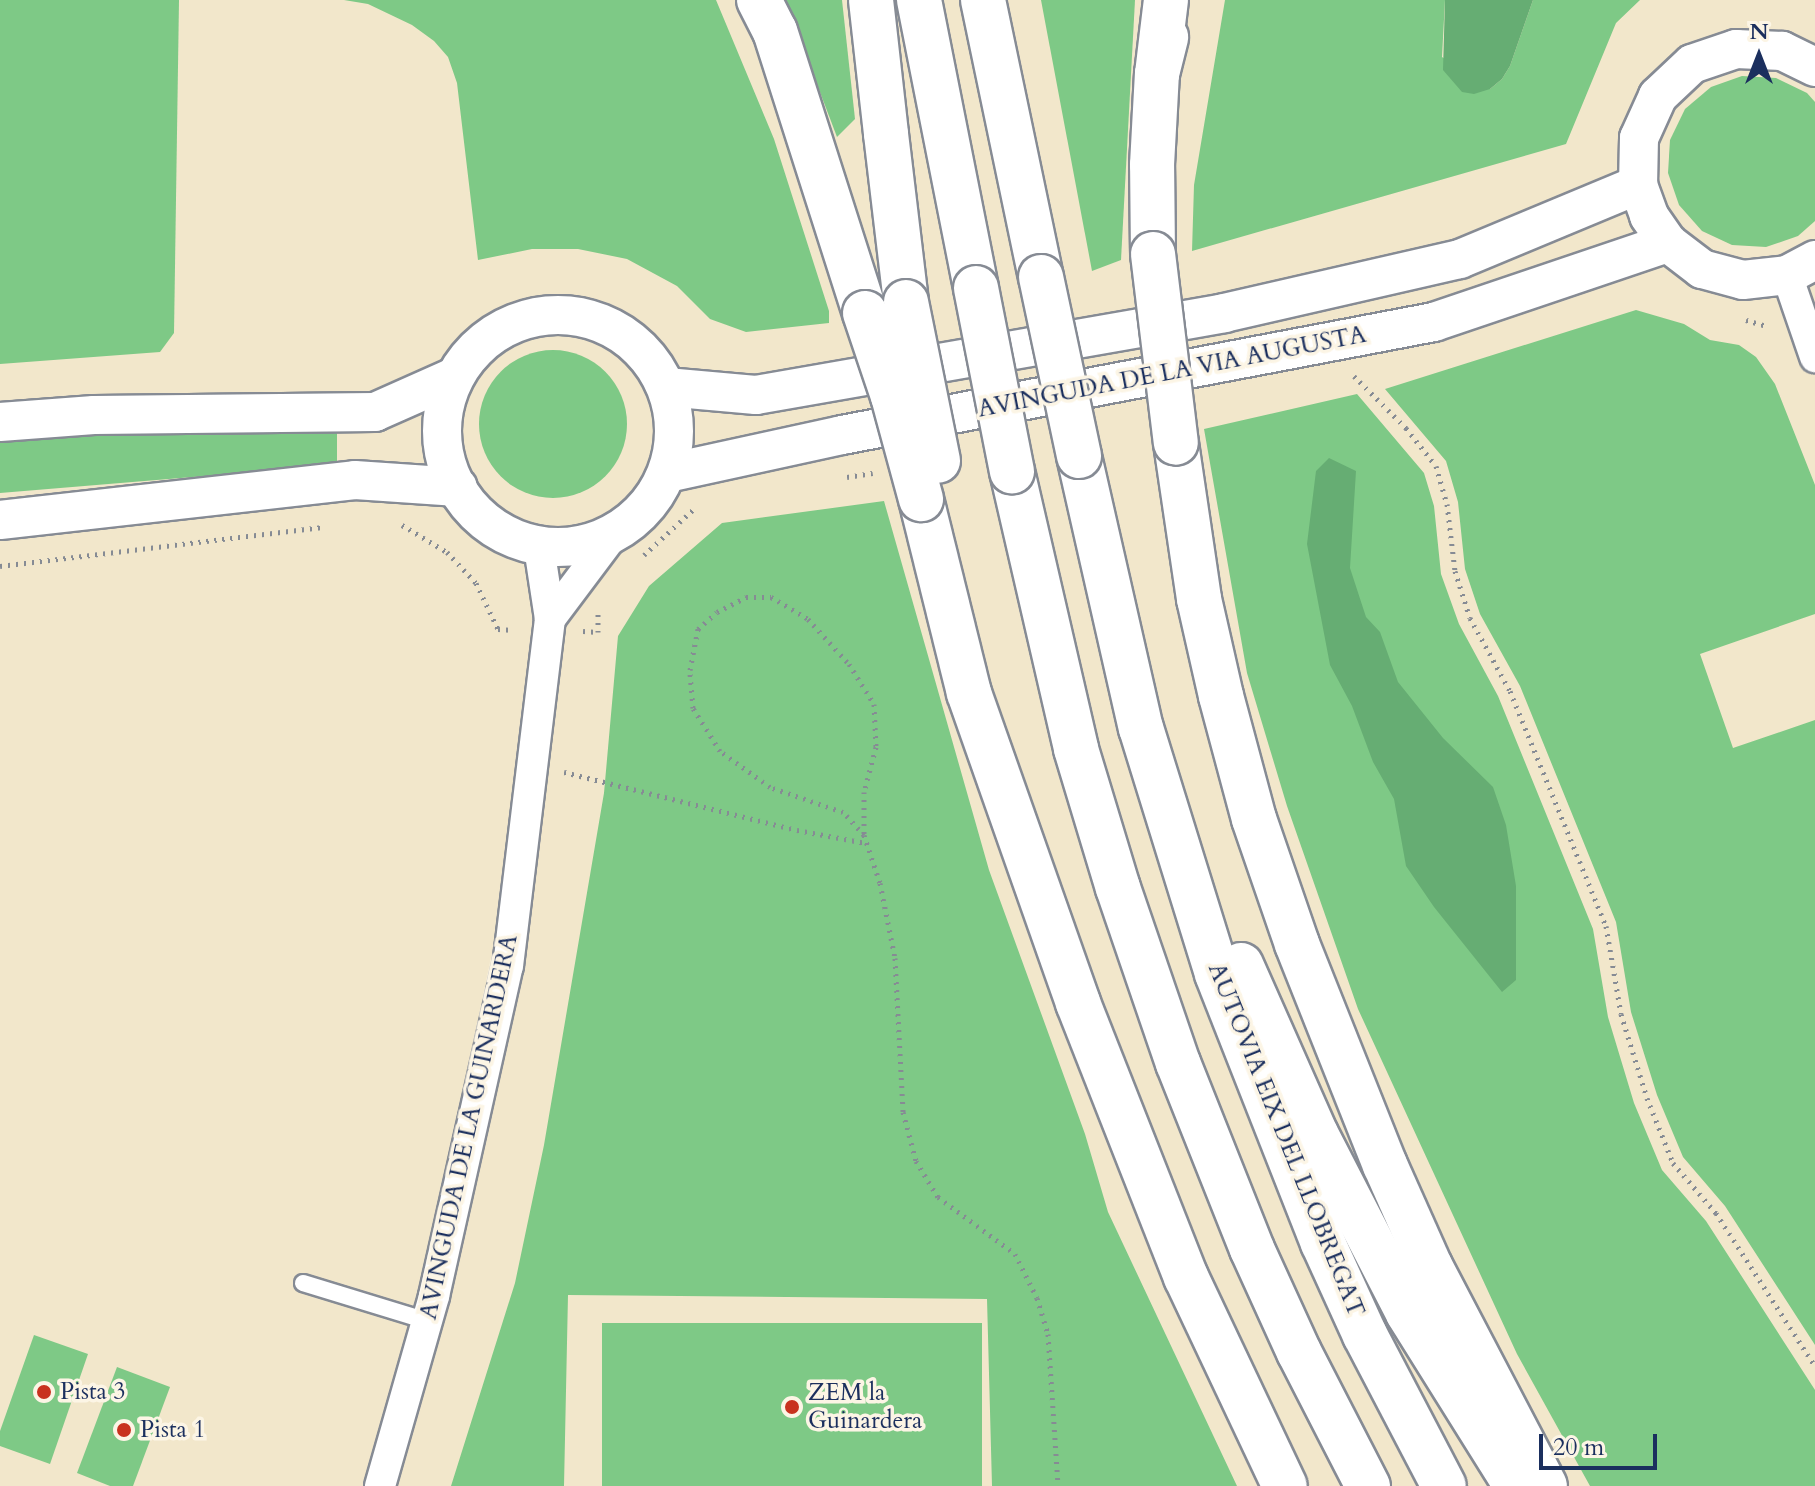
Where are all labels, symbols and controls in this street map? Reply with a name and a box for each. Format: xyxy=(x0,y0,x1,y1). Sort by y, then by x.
north arrow xyxy=(1719,16,1799,96)
text: N xyxy=(1749,17,1769,47)
street label: AVINGUDA DE LA VIA AUGUSTA xyxy=(975,320,1369,424)
street label: AVINGUDA DE LA GUINARDERA xyxy=(414,932,524,1322)
street label: AUTOVIA EIX DEL LLOBREGAT xyxy=(1202,959,1370,1321)
place label: Pista 3 xyxy=(60,1378,126,1406)
place label: ZEM la Guinardera xyxy=(808,1379,922,1435)
marker: Pista 3 xyxy=(35,1383,53,1401)
marker: ZEM la Guinardera xyxy=(783,1398,801,1416)
place label: Pista 1 xyxy=(140,1416,206,1444)
scale bar xyxy=(1543,1418,1661,1468)
marker: Pista 1 xyxy=(115,1421,133,1439)
text: 20 m xyxy=(1553,1431,1604,1464)

